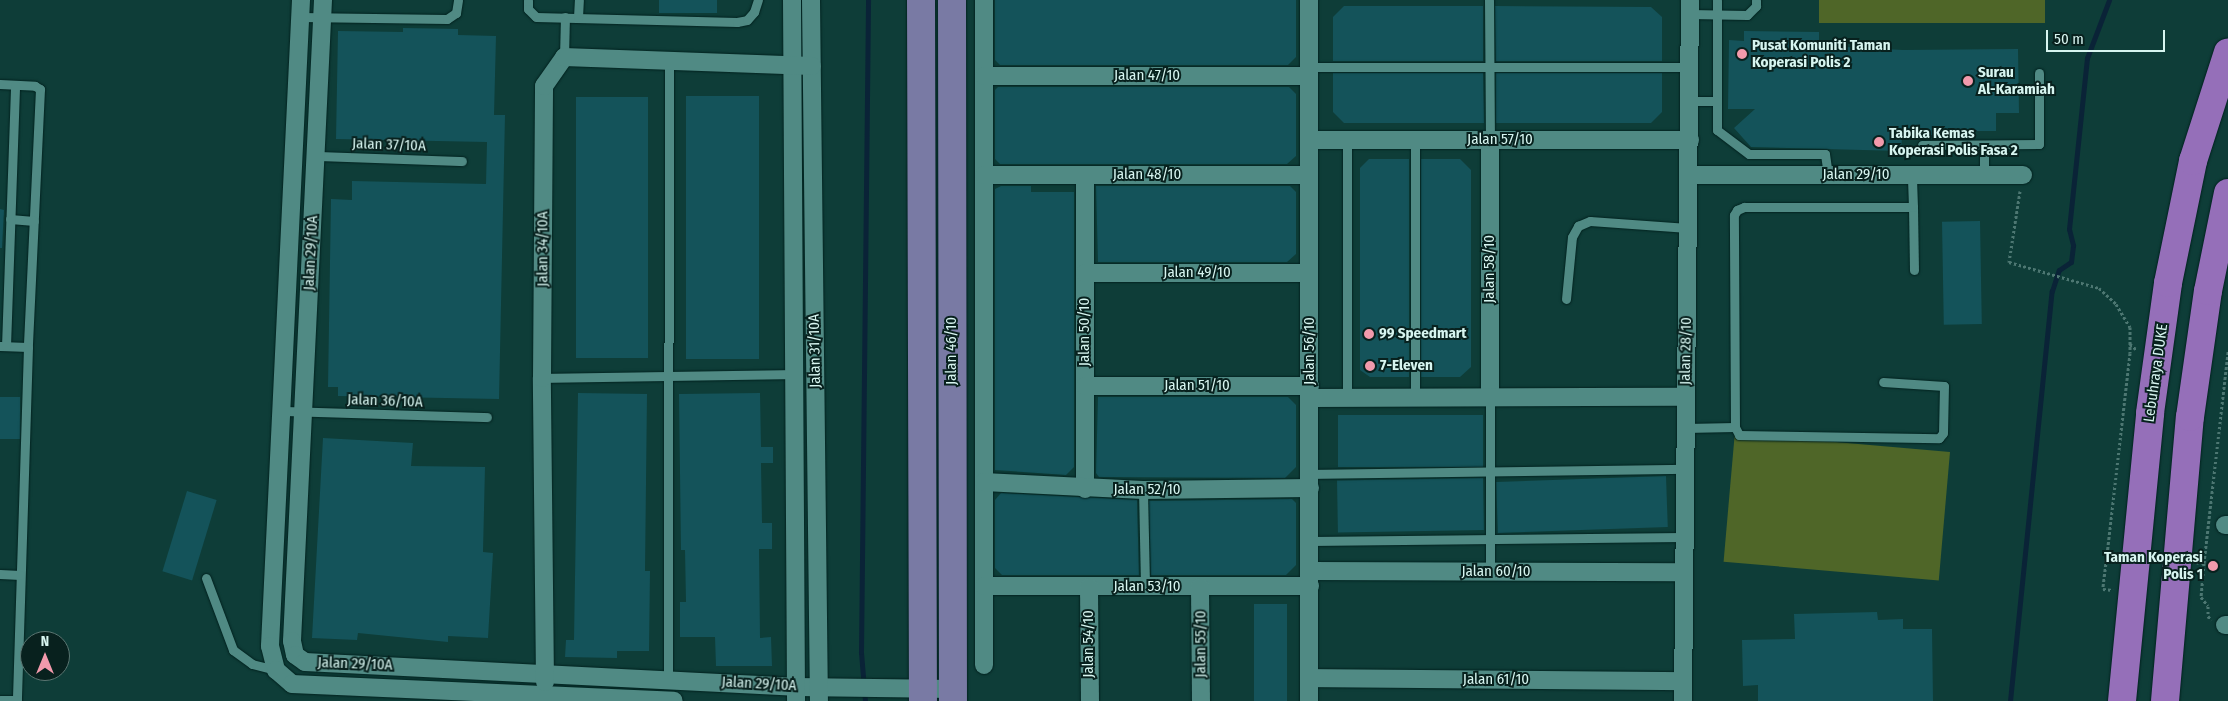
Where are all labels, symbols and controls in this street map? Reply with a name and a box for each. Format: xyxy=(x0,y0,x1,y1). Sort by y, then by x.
scale bar xyxy=(2048,20,2167,52)
text: 50 m xyxy=(2054,30,2084,48)
place label: Pusat Komuniti Taman Koperasi Polis 2 xyxy=(1752,36,1891,71)
marker: Pusat Komuniti Taman Koperasi Polis 2 xyxy=(1736,48,1748,60)
place label: Surau Al-Karamiah xyxy=(1978,63,2055,98)
street label: Jalan 47/10 xyxy=(1114,67,1180,85)
marker: Surau Al-Karamiah xyxy=(1962,75,1974,87)
place label: Tabika Kemas Koperasi Polis Fasa 2 xyxy=(1889,124,2018,159)
street label: Jalan 57/10 xyxy=(1467,131,1533,149)
street label: Jalan 37/10A xyxy=(352,135,426,155)
marker: Tabika Kemas Koperasi Polis Fasa 2 xyxy=(1873,136,1885,148)
street label: Jalan 48/10 xyxy=(1113,166,1181,184)
street label: Jalan 29/10 xyxy=(1823,166,1889,184)
street label: Jalan 34/10A xyxy=(534,211,552,287)
street label: Jalan 29/10A xyxy=(300,215,322,291)
street label: Jalan 58/10 xyxy=(1481,235,1499,303)
street label: Jalan 49/10 xyxy=(1163,264,1231,282)
street label: Jalan 50/10 xyxy=(1076,298,1094,366)
street label: Jalan 31/10A xyxy=(805,314,825,388)
street label: Jalan 46/10 xyxy=(943,317,961,385)
street label: Jalan 56/10 xyxy=(1301,317,1319,385)
street label: Jalan 28/10 xyxy=(1676,317,1696,385)
street label: Lebuhraya DUKE xyxy=(2140,323,2172,423)
place label: 99 Speedmart xyxy=(1379,325,1467,343)
marker: 99 Speedmart xyxy=(1363,328,1375,340)
place label: 7-Eleven xyxy=(1380,357,1433,375)
marker: 7-Eleven xyxy=(1364,360,1376,372)
street label: Jalan 51/10 xyxy=(1164,377,1230,395)
street label: Jalan 36/10A xyxy=(347,391,423,411)
street label: Jalan 52/10 xyxy=(1113,481,1181,499)
place label: Taman Koperasi Polis 1 xyxy=(2104,548,2203,583)
marker: Taman Koperasi Polis 1 xyxy=(2207,560,2219,572)
street label: Jalan 60/10 xyxy=(1462,563,1530,581)
street label: Jalan 53/10 xyxy=(1114,578,1180,596)
street label: Jalan 54/10 xyxy=(1080,610,1098,678)
street label: Jalan 55/10 xyxy=(1192,610,1210,678)
north arrow xyxy=(20,631,70,681)
text: N xyxy=(41,633,49,650)
street label: Jalan 29/10A xyxy=(317,654,393,674)
street label: Jalan 61/10 xyxy=(1463,671,1529,689)
street label: Jalan 29/10A xyxy=(721,673,797,695)

